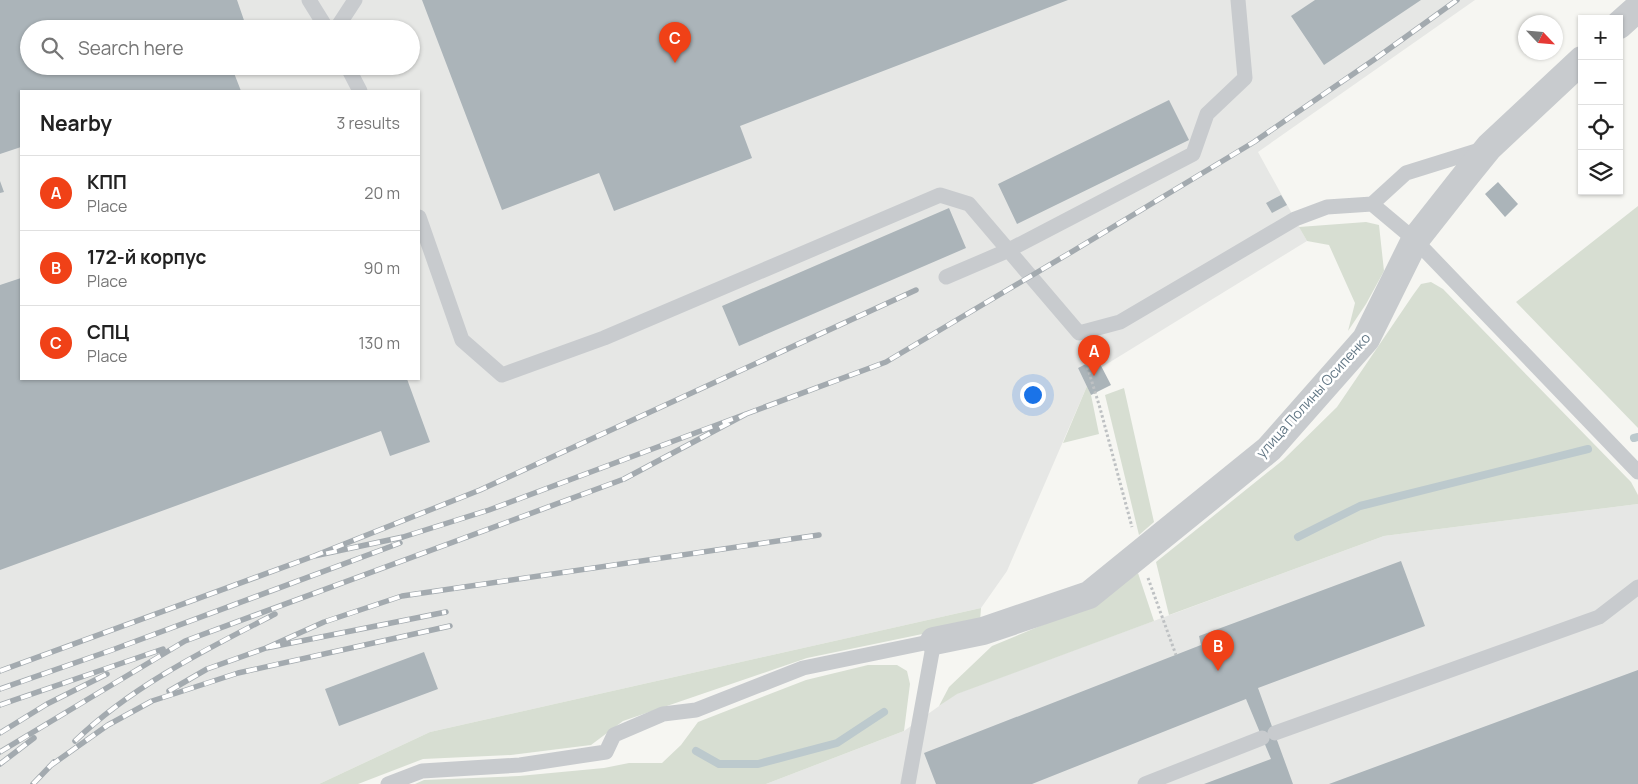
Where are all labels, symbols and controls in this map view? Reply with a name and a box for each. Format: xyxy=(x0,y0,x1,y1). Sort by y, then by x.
north arrow xyxy=(1518,15,1563,60)
map controls xyxy=(1578,15,1623,195)
button: + xyxy=(1578,15,1623,60)
search box xyxy=(20,20,420,75)
pin: C xyxy=(659,22,691,63)
icon: search xyxy=(38,34,66,62)
text: Search here xyxy=(78,35,184,61)
button: − xyxy=(1578,60,1623,105)
button: locate xyxy=(1578,105,1623,150)
text: Nearby xyxy=(40,109,112,137)
text: 3 results xyxy=(337,112,400,134)
button: layers xyxy=(1578,150,1623,195)
text: КПП xyxy=(87,169,127,195)
text: A xyxy=(51,182,61,204)
text: 20 m xyxy=(364,182,400,204)
text: Place xyxy=(87,195,127,217)
text: 172-й корпус xyxy=(87,244,206,270)
text: B xyxy=(51,257,61,279)
text: 90 m xyxy=(364,257,400,279)
text: Place xyxy=(87,270,127,292)
text: СПЦ xyxy=(87,319,129,345)
street label: улица Полины Осипенко xyxy=(1252,328,1374,462)
text: C xyxy=(50,332,62,354)
text: 130 m xyxy=(358,332,400,354)
pin: A xyxy=(1078,335,1110,376)
text: Place xyxy=(87,345,127,367)
your location xyxy=(1020,382,1046,408)
pin: B xyxy=(1202,630,1234,671)

